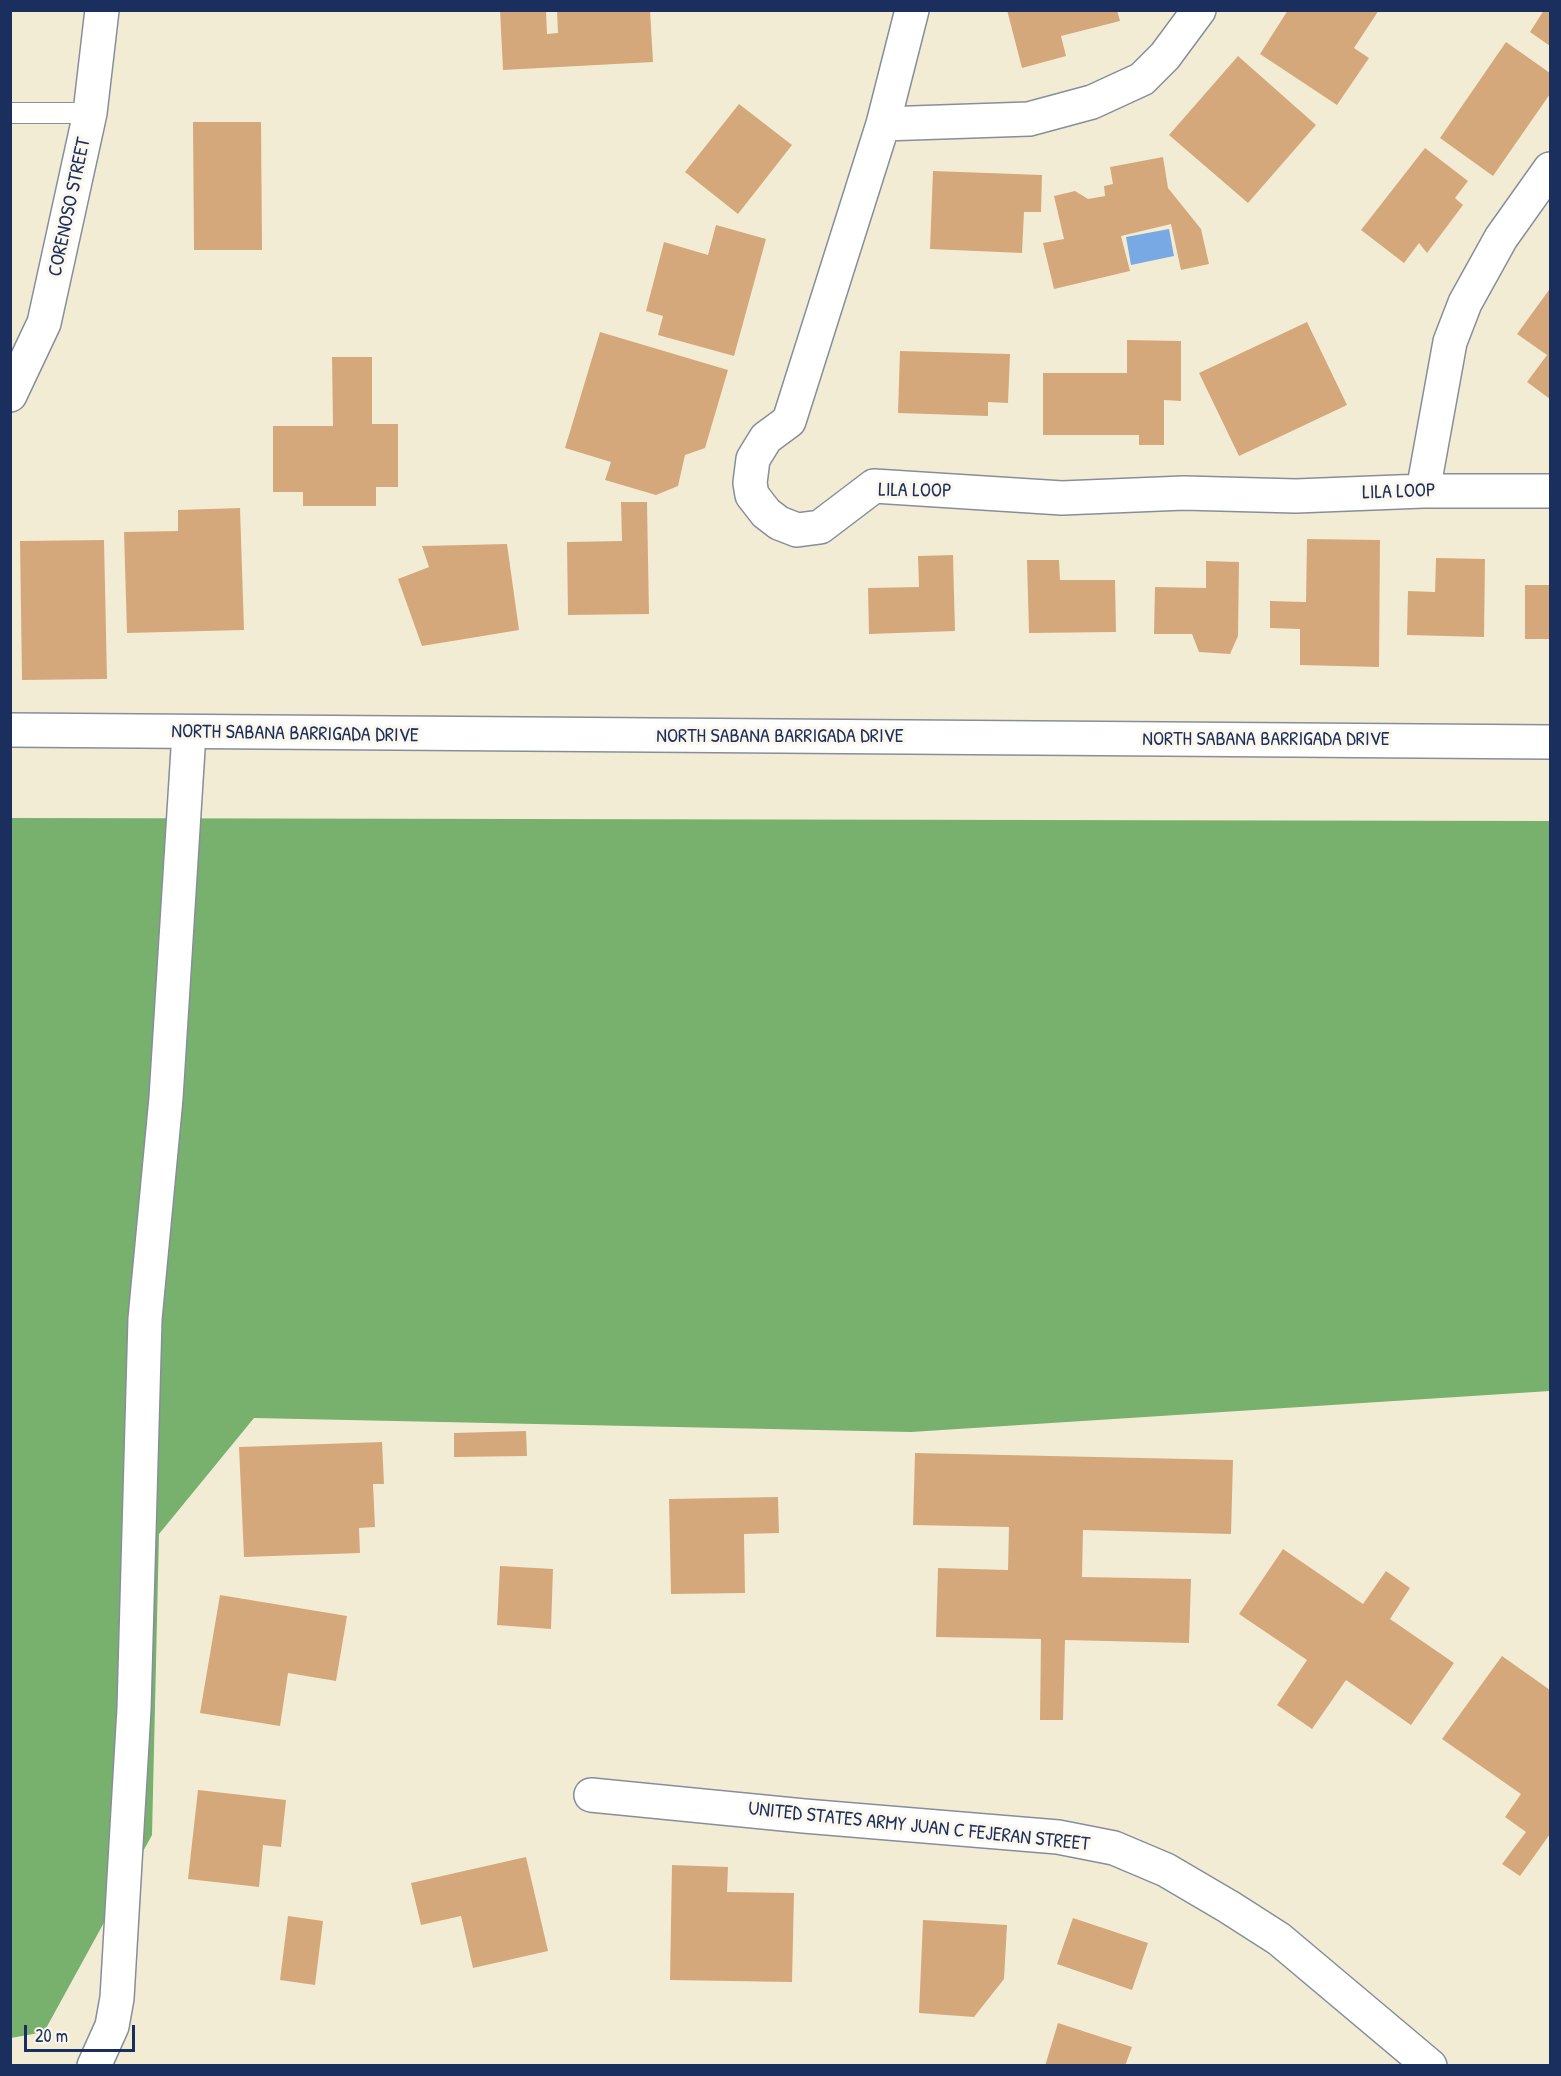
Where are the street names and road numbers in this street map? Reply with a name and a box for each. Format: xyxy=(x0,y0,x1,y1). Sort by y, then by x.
street label: CORENOSO STREET xyxy=(44,135,96,279)
street label: LILA LOOP xyxy=(878,478,952,504)
street label: LILA LOOP xyxy=(1362,479,1436,505)
street label: NORTH SABANA BARRIGADA DRIVE xyxy=(171,720,419,748)
street label: NORTH SABANA BARRIGADA DRIVE xyxy=(656,725,904,749)
street label: NORTH SABANA BARRIGADA DRIVE xyxy=(1142,728,1390,752)
street label: UNITED STATES ARMY JUAN C FEJERAN STREET xyxy=(747,1797,1091,1857)

